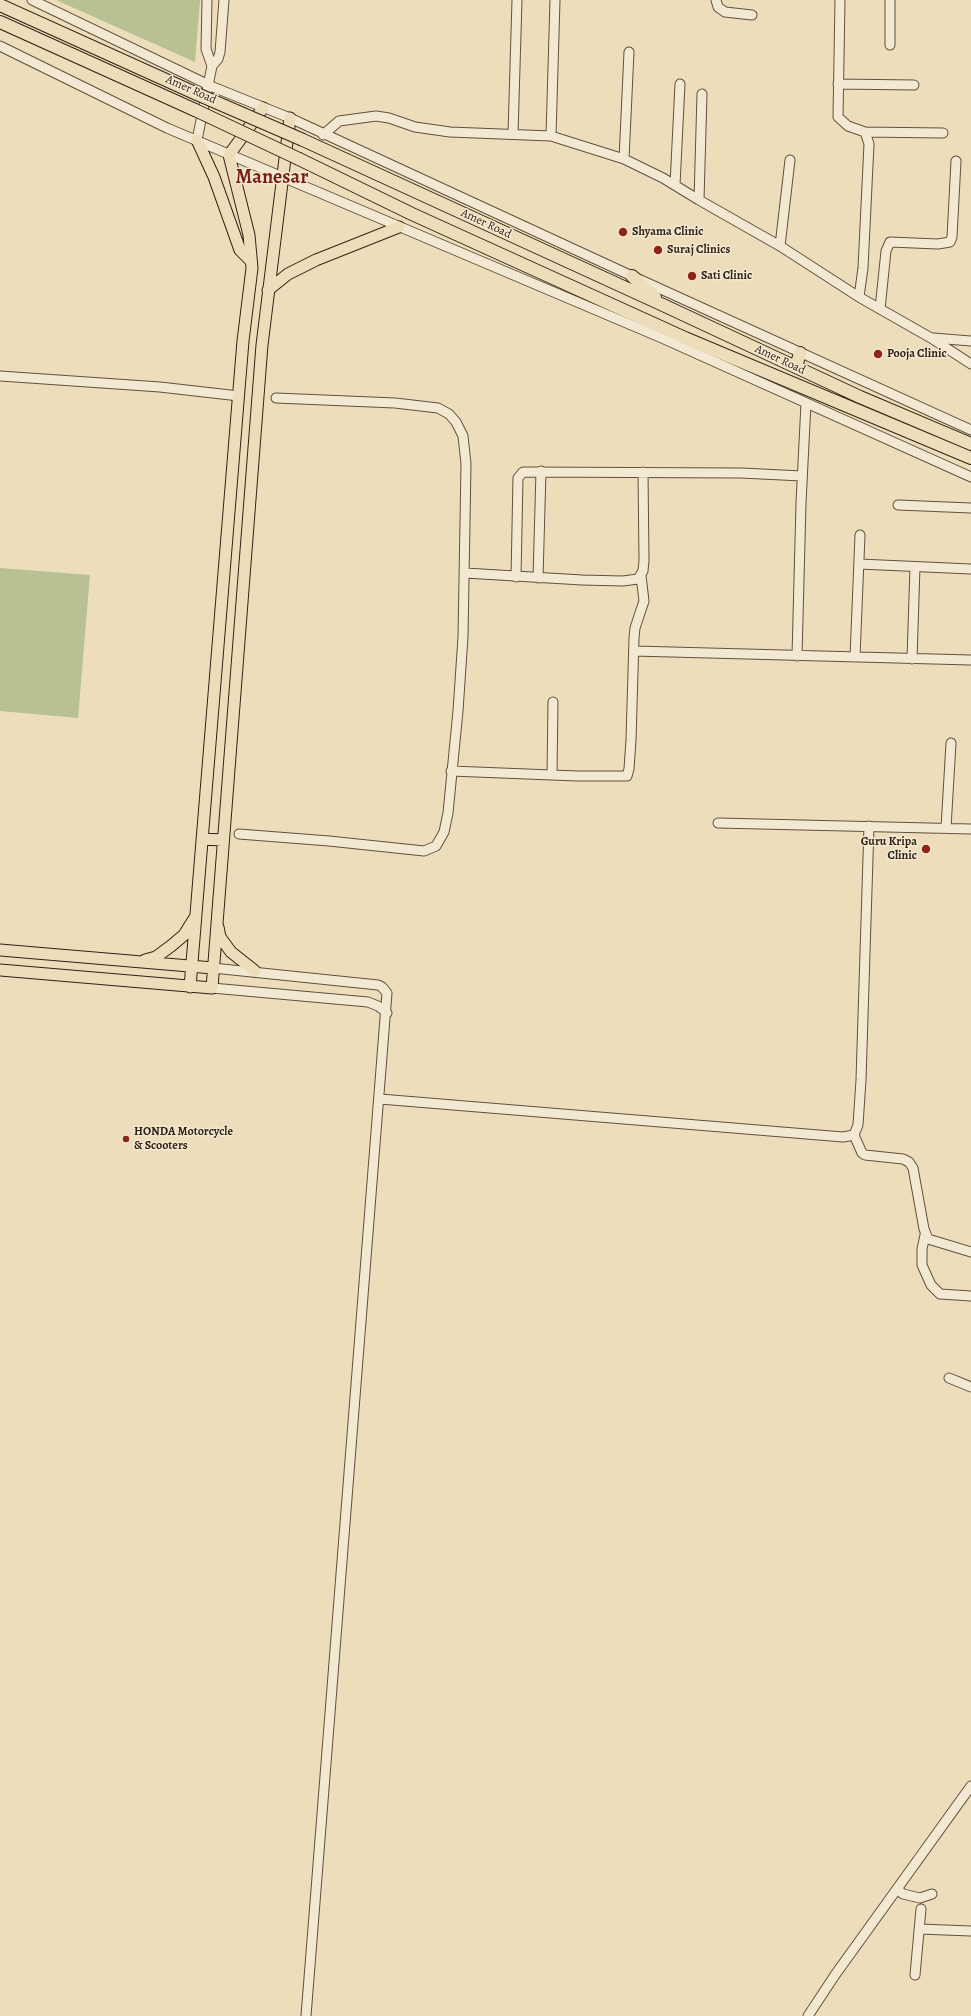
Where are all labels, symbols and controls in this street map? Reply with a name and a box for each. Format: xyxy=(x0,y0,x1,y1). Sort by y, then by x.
street label: Amer Road xyxy=(163,72,219,108)
district label: Manesar xyxy=(236,166,308,190)
street label: Amer Road xyxy=(458,206,514,242)
place label: Shyama Clinic xyxy=(632,225,703,239)
marker: Shyama Clinic xyxy=(617,226,629,238)
place label: Suraj Clinics xyxy=(667,243,730,257)
marker: Suraj Clinics xyxy=(652,244,664,256)
place label: Sati Clinic xyxy=(701,269,752,283)
marker: Sati Clinic xyxy=(686,270,698,282)
street label: Amer Road xyxy=(752,342,808,378)
place label: Pooja Clinic xyxy=(887,347,947,361)
marker: Pooja Clinic xyxy=(872,348,884,360)
place label: Guru Kripa Clinic xyxy=(861,835,917,863)
marker: Guru Kripa Clinic xyxy=(920,843,932,855)
place label: HONDA Motorcycle & Scooters xyxy=(134,1125,233,1153)
marker: HONDA Motorcycle & Scooters xyxy=(121,1134,131,1144)

